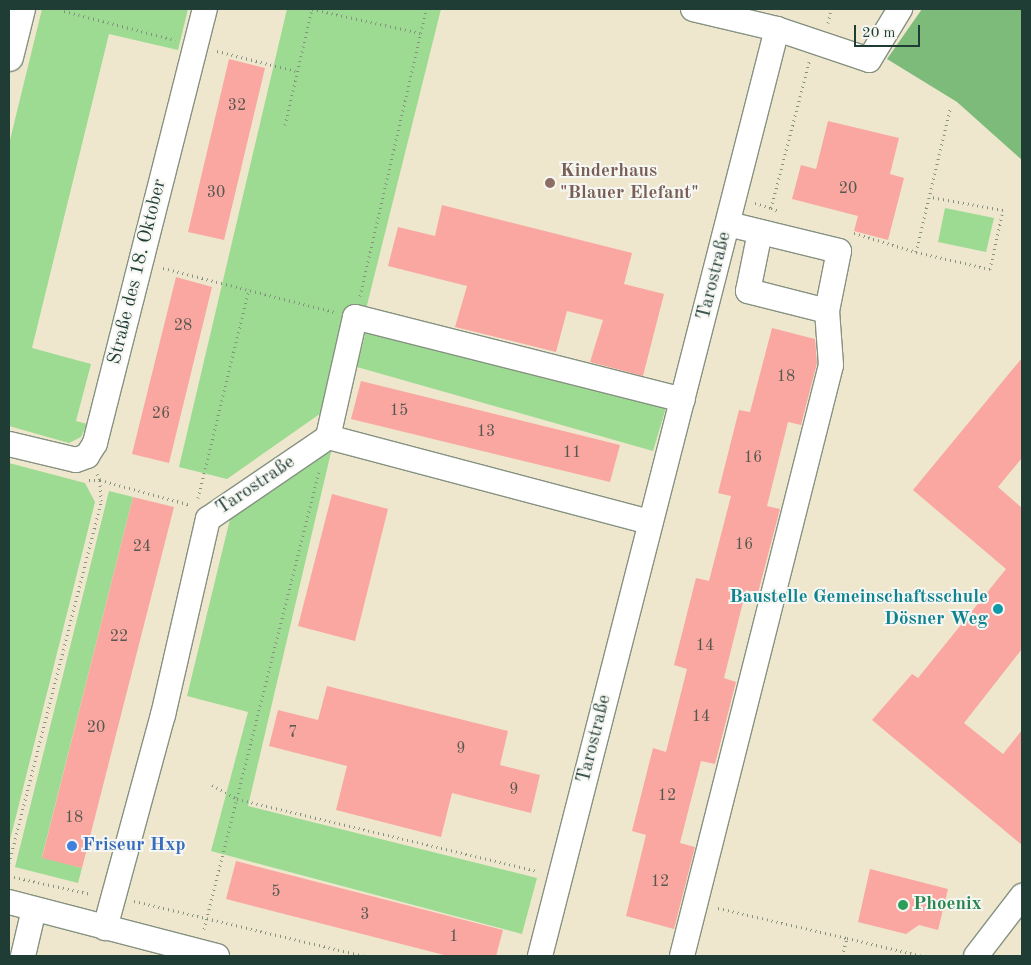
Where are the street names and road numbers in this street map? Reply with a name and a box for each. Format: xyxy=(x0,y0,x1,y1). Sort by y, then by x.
street label: Straße des 18. Oktober xyxy=(104,177,172,367)
street label: Tarostraße xyxy=(693,230,737,322)
street label: Tarostraße xyxy=(212,451,300,521)
street label: Tarostraße xyxy=(573,693,617,785)

